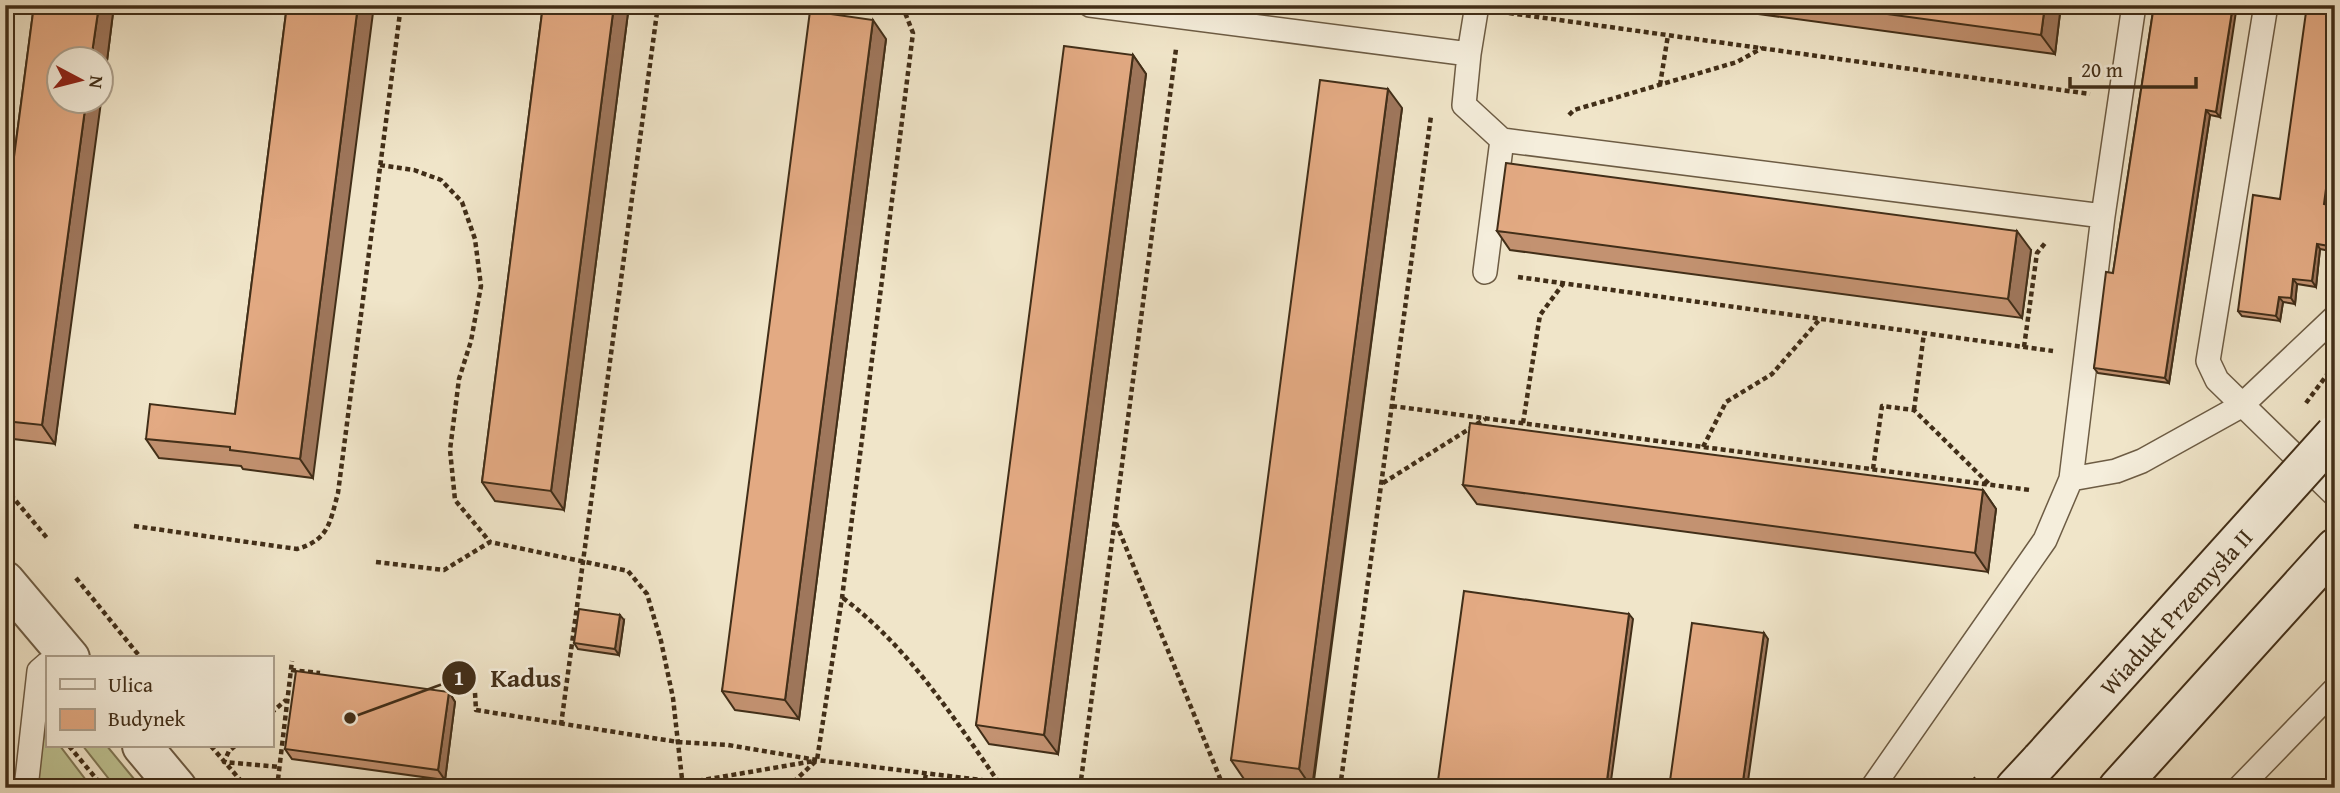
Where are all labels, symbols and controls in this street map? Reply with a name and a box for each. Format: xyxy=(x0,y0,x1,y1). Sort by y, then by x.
north arrow xyxy=(46,46,116,116)
scale bar xyxy=(2070,46,2196,90)
text: 20 m xyxy=(2081,54,2123,85)
text: N xyxy=(82,74,112,90)
street label: Wiadukt Przemysła II xyxy=(2091,521,2261,703)
callout: Kadus xyxy=(441,654,575,701)
legend xyxy=(46,656,273,748)
text: Kadus xyxy=(491,658,561,697)
text: 1 xyxy=(454,662,464,693)
text: Ulica xyxy=(108,669,153,700)
text: Budynek xyxy=(108,703,186,734)

